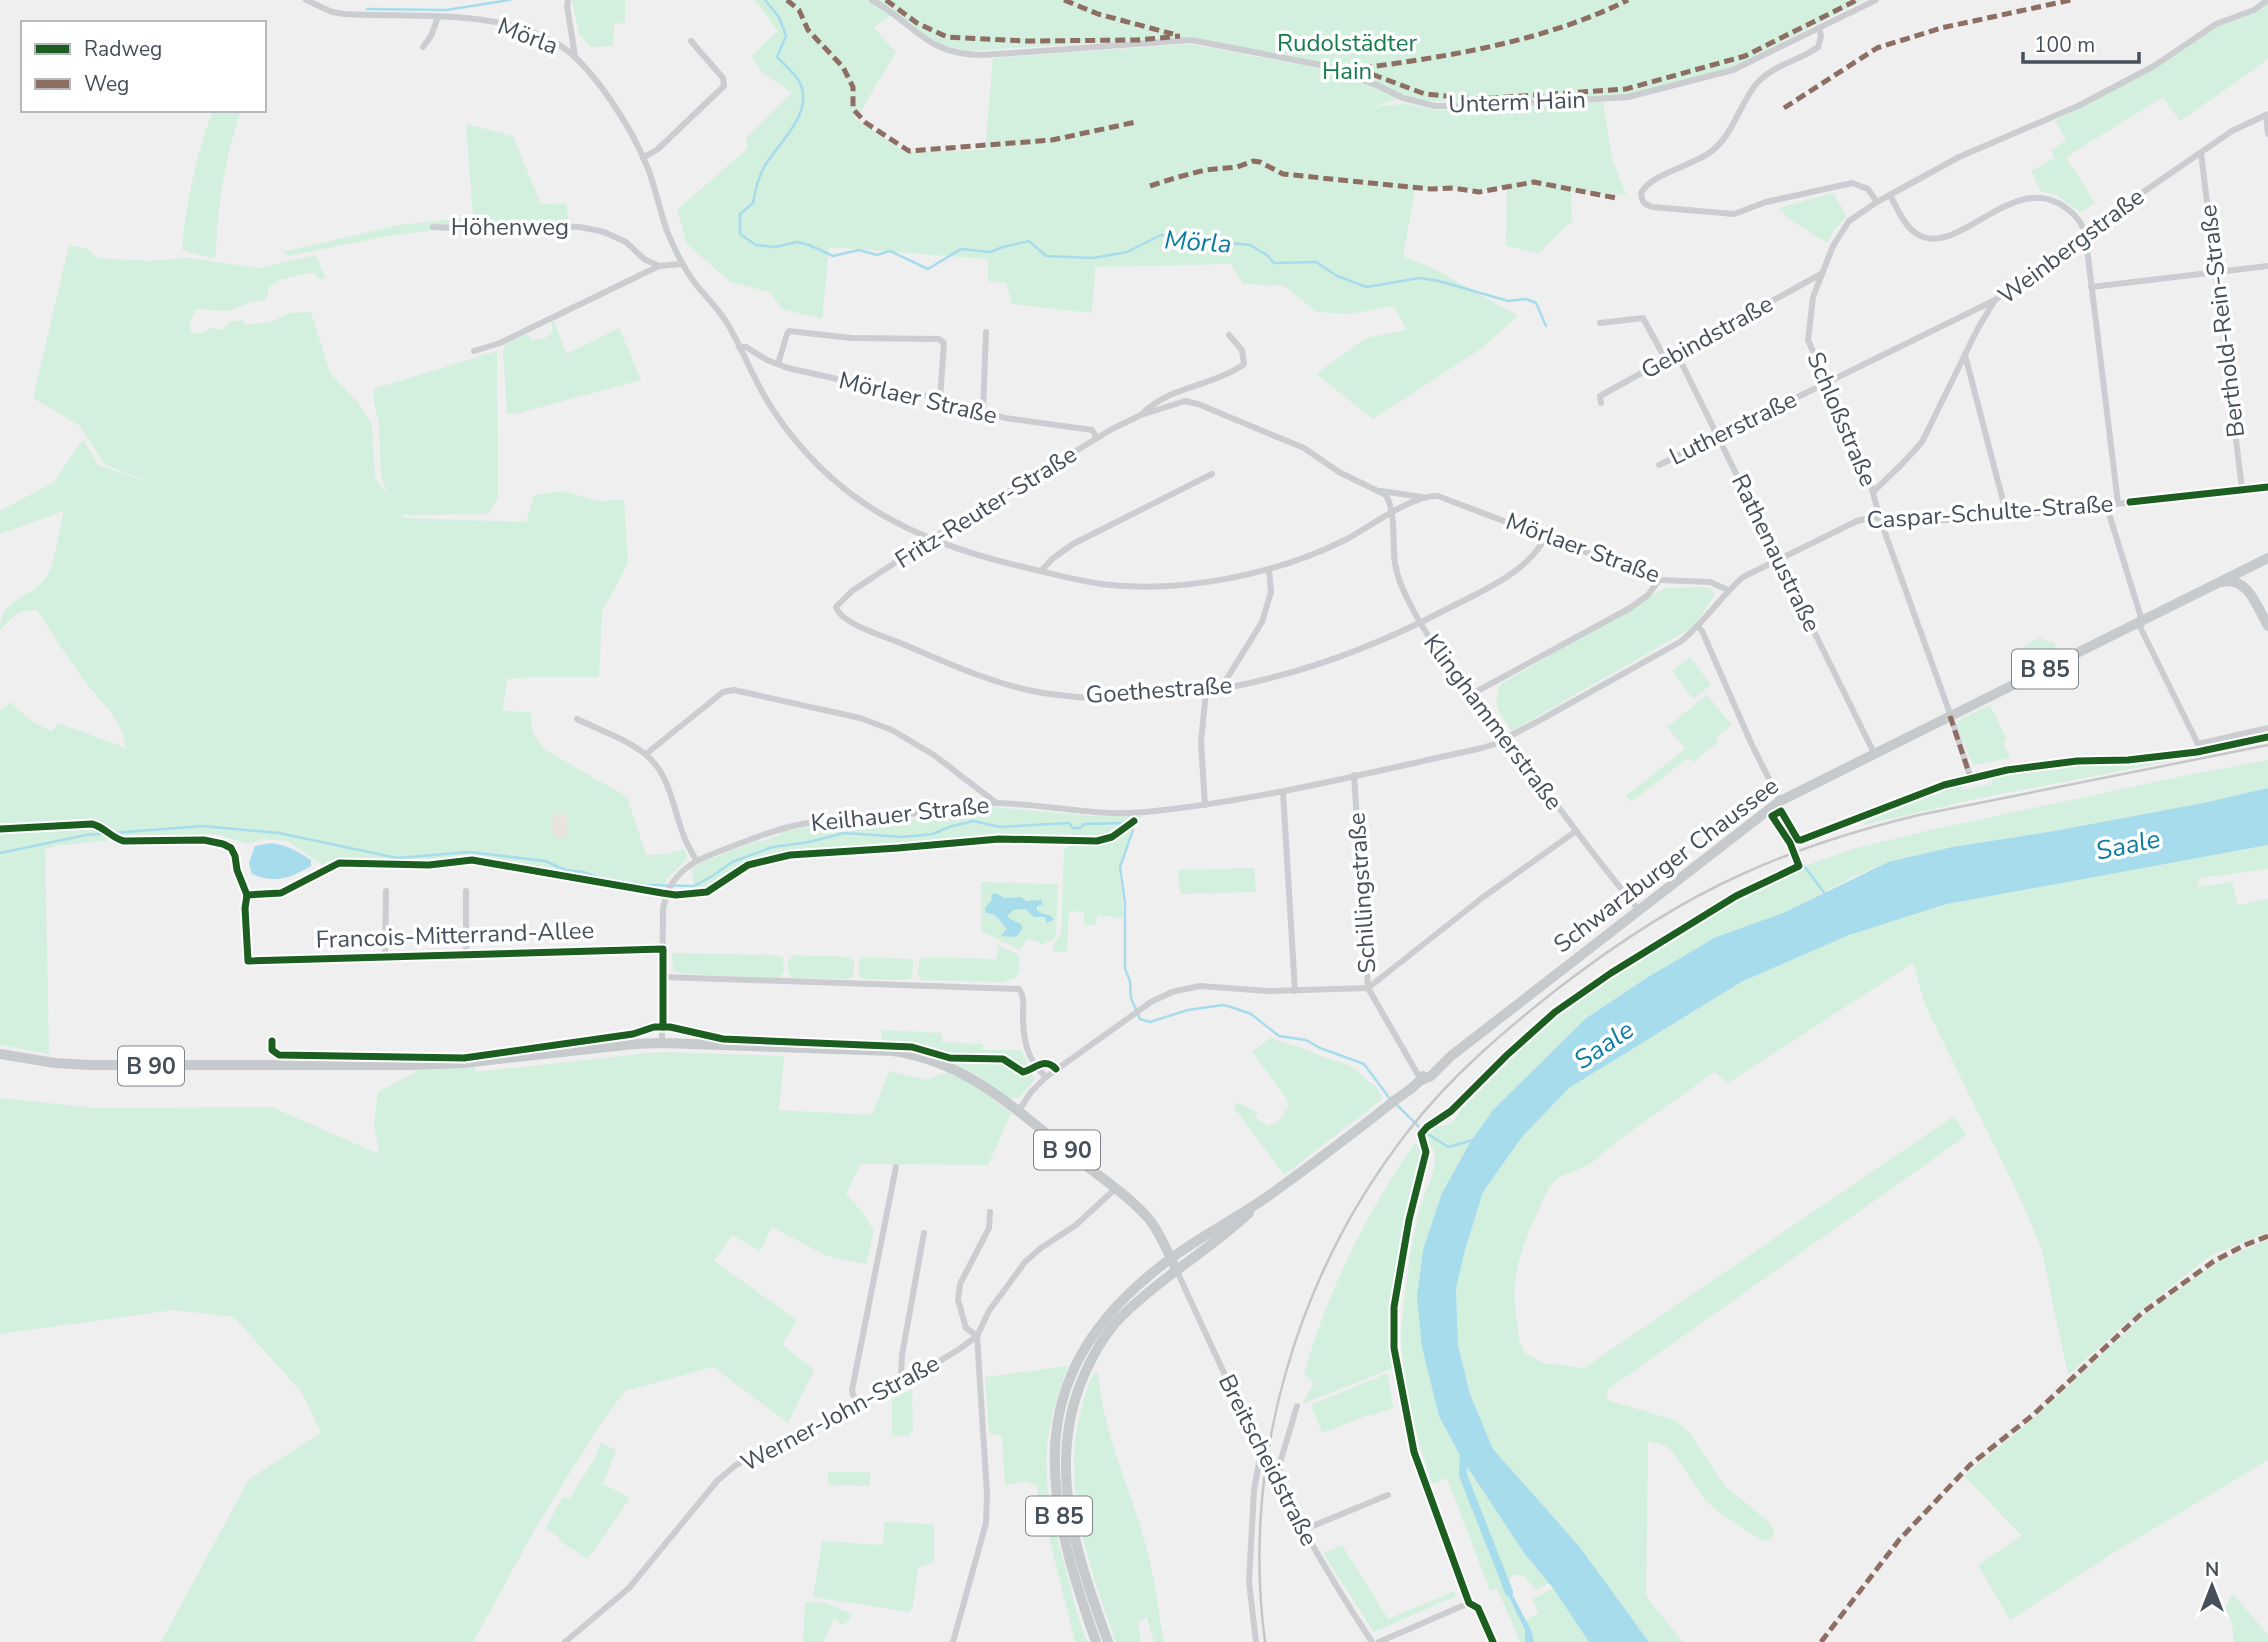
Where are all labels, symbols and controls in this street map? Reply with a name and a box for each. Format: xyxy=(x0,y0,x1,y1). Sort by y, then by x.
street label: Mörla xyxy=(493,10,563,62)
legend xyxy=(21,21,266,112)
scale bar xyxy=(2023,21,2138,65)
park label: Rudolstädter Hain xyxy=(1277,27,1417,87)
text: 100 m xyxy=(2034,31,2095,59)
text: Radweg xyxy=(84,35,162,63)
text: Weg xyxy=(84,70,129,98)
street label: Unterm Hain xyxy=(1448,84,1586,120)
street label: Weinbergstraße xyxy=(1992,181,2150,311)
street label: Berthold-Rein-Straße xyxy=(2192,203,2252,439)
street label: Höhenweg xyxy=(451,211,569,243)
water label: Mörla xyxy=(1163,222,1233,262)
street label: Gebindstraße xyxy=(1635,288,1779,386)
street label: Schloßstraße xyxy=(1799,347,1885,491)
street label: Mörlaer Straße xyxy=(836,364,1000,432)
street label: Lutherstraße xyxy=(1664,383,1802,473)
street label: Fritz-Reuter-Straße xyxy=(889,438,1083,576)
street label: Rathenaustraße xyxy=(1724,469,1828,637)
street label: Caspar-Schulte-Straße xyxy=(1866,487,2114,537)
street label: Mörlaer Straße xyxy=(1502,505,1664,591)
street label: Klinghammerstraße xyxy=(1416,627,1570,817)
road number: B 85 xyxy=(2012,650,2078,688)
street label: Goethestraße xyxy=(1085,669,1233,711)
street label: Schwarzburger Chaussee xyxy=(1547,770,1785,960)
street label: Keilhauer Straße xyxy=(809,789,991,839)
street label: Schillingstraße xyxy=(1340,812,1384,974)
water label: Saale xyxy=(2093,821,2164,869)
street label: Francois-Mitterrand-Allee xyxy=(315,914,595,956)
water label: Saale xyxy=(1567,1012,1641,1078)
road number: B 90 xyxy=(118,1046,184,1086)
road number: B 90 xyxy=(1034,1130,1100,1170)
street label: Werner-John-Straße xyxy=(735,1347,945,1479)
street label: Breitscheidstraße xyxy=(1211,1369,1325,1551)
road number: B 85 xyxy=(1026,1497,1092,1536)
north arrow xyxy=(2177,1551,2247,1621)
text: N xyxy=(2205,1557,2219,1583)

